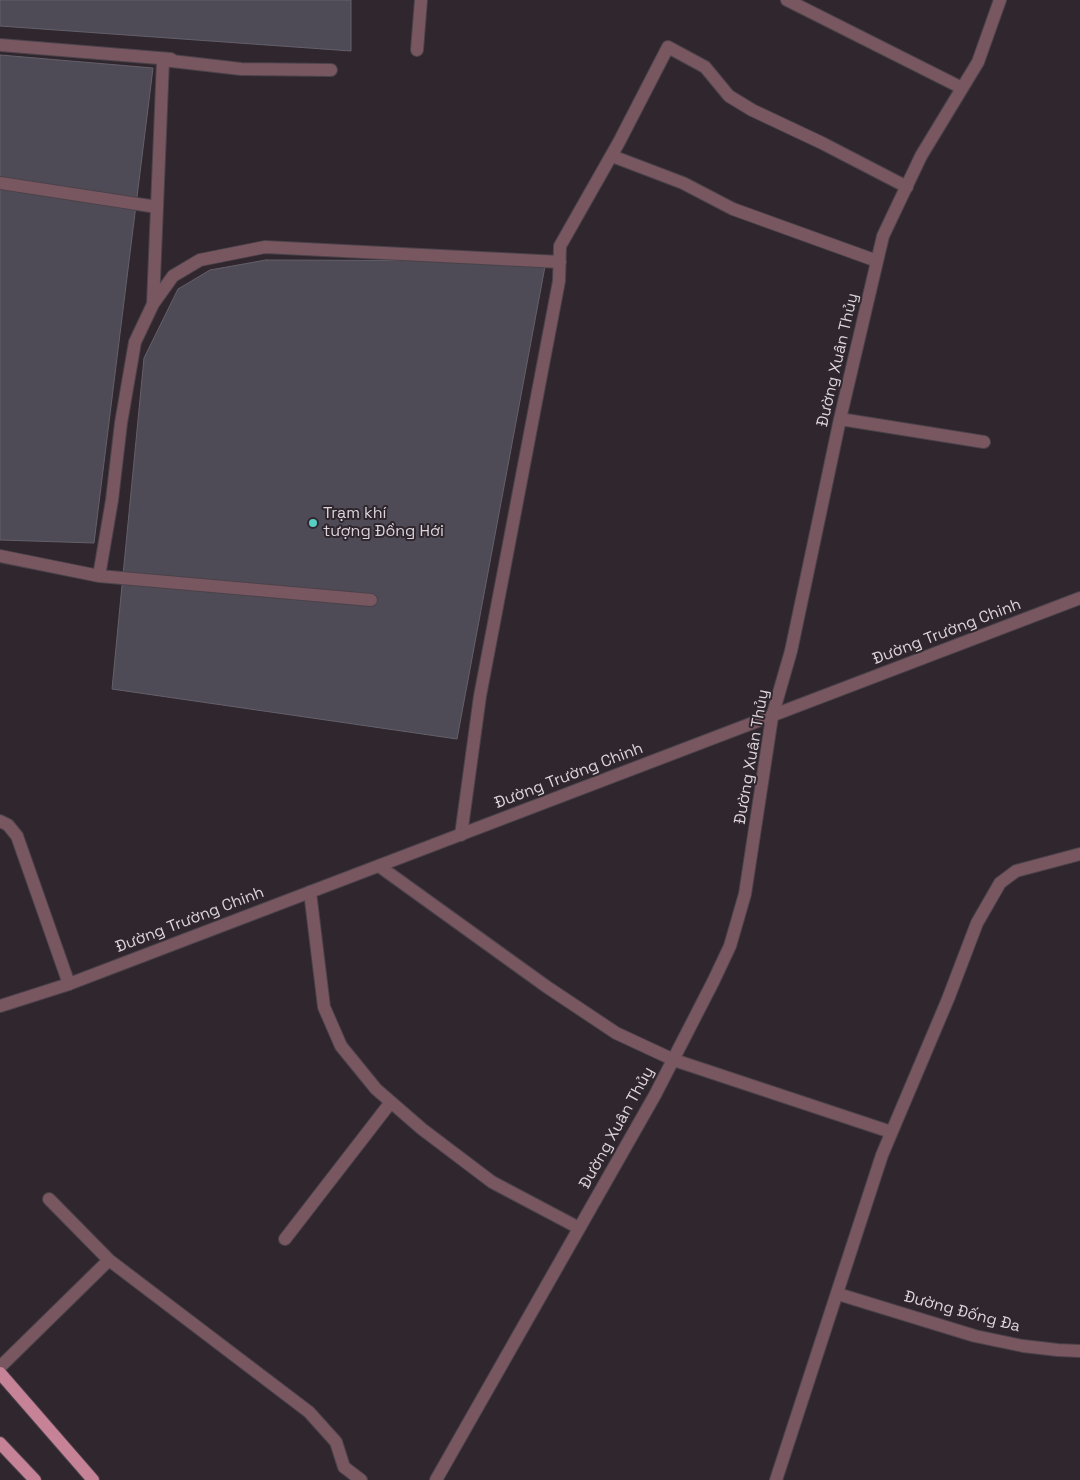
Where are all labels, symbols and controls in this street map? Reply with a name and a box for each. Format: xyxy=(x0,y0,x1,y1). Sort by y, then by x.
street label: Đường Xuân Thủy xyxy=(813,291,863,429)
place label: Trạm khí tượng Đồng Hới xyxy=(323,504,444,542)
marker: Trạm khí tượng Đồng Hới xyxy=(307,517,319,529)
street label: Đường Trường Chinh xyxy=(870,595,1024,669)
street label: Đường Xuân Thủy xyxy=(731,688,773,826)
street label: Đường Trường Chinh xyxy=(492,739,646,813)
street label: Đường Trường Chinh xyxy=(113,883,267,957)
street label: Đường Xuân Thủy xyxy=(575,1064,659,1192)
street label: Đường Đống Đa xyxy=(902,1287,1022,1337)

